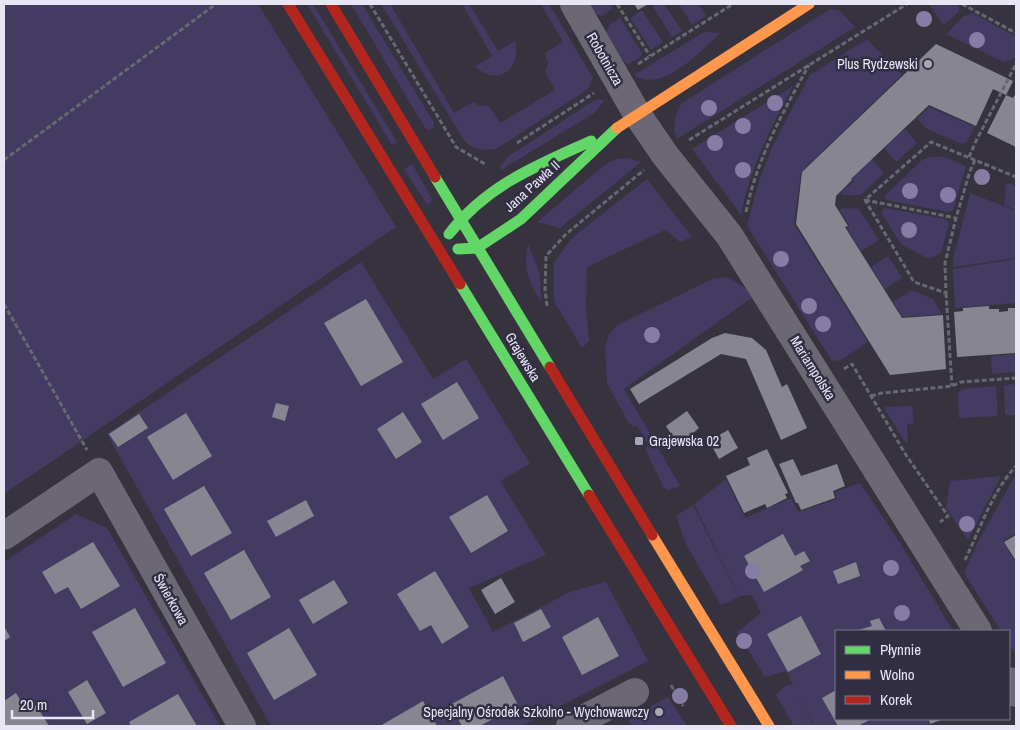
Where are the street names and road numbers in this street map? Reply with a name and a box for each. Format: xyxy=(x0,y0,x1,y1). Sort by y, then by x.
street label: Robotnicza xyxy=(583,29,628,89)
street label: Jana Pawła II xyxy=(500,156,564,216)
street label: Grajewska xyxy=(501,329,545,385)
street label: Mariampolska xyxy=(786,333,840,404)
street label: Świerkowa xyxy=(150,570,193,628)

